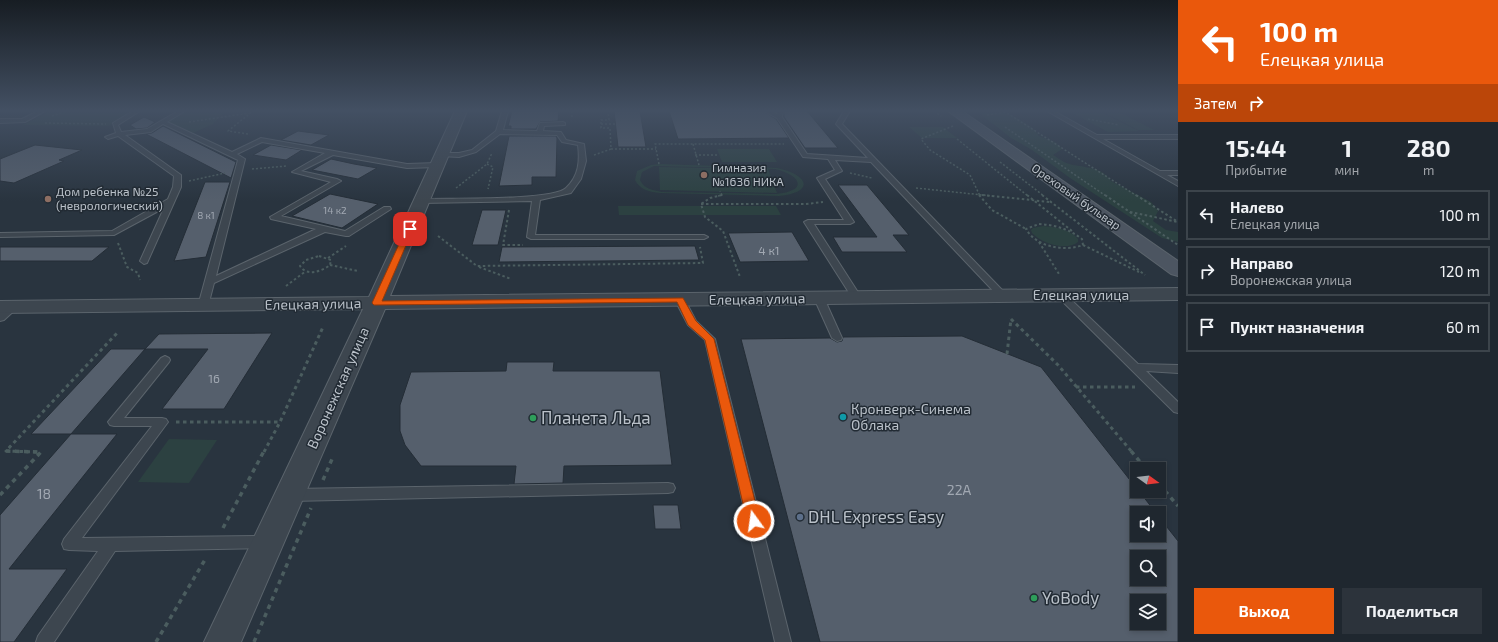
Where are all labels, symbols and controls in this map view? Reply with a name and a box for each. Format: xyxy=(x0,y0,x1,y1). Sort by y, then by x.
text: 100 m xyxy=(1260,14,1338,48)
icon: left xyxy=(1194,16,1246,68)
text: Елецкая улица xyxy=(1260,48,1384,70)
icon: right xyxy=(1245,92,1267,114)
text: Затем xyxy=(1194,94,1237,112)
text: 15:44 xyxy=(1226,133,1286,162)
text: 1 xyxy=(1342,133,1352,162)
text: 280 xyxy=(1407,133,1451,162)
place label: Гимназия №1636 НИКА xyxy=(712,160,784,188)
street label: Ореховый бульвар xyxy=(1029,160,1124,233)
text: Прибытие xyxy=(1225,162,1287,178)
text: мин xyxy=(1334,162,1359,178)
text: m xyxy=(1423,162,1434,178)
marker: Гимназия №1636 НИКА xyxy=(699,170,709,180)
place label: Дом ребенка №25 (неврологический) xyxy=(56,184,163,212)
marker: Дом ребенка №25 (неврологический) xyxy=(43,194,53,204)
text: Налево xyxy=(1230,198,1284,216)
house number: 14 к2 xyxy=(323,204,347,216)
icon: left xyxy=(1196,204,1218,226)
text: 100 m xyxy=(1439,206,1480,224)
house number: 8 к1 xyxy=(197,209,215,221)
pin xyxy=(393,212,427,246)
text: Елецкая улица xyxy=(1230,216,1320,232)
icon: arrive xyxy=(399,218,421,240)
house number: 4 к1 xyxy=(758,243,780,257)
text: Направо xyxy=(1230,254,1293,272)
icon: right xyxy=(1196,260,1218,282)
text: 120 m xyxy=(1440,262,1480,280)
text: Воронежская улица xyxy=(1230,272,1352,288)
street label: Елецкая улица xyxy=(1033,286,1129,303)
street label: Елецкая улица xyxy=(709,289,805,308)
street label: Елецкая улица xyxy=(265,294,361,313)
icon: arrive xyxy=(1196,316,1218,338)
text: Пункт назначения xyxy=(1230,318,1364,336)
text: 60 m xyxy=(1446,318,1480,336)
street label: Воронежская улица xyxy=(303,324,372,451)
house number: 16 xyxy=(208,371,220,385)
place label: Кронверк-Синема Облака xyxy=(851,400,971,433)
place label: Планета Льда xyxy=(541,407,651,427)
marker: Кронверк-Синема Облака xyxy=(838,412,848,422)
marker: Планета Льда xyxy=(528,413,538,423)
north arrow xyxy=(1130,462,1166,498)
map controls xyxy=(1130,462,1166,630)
house number: 22А xyxy=(947,481,972,498)
house number: 18 xyxy=(37,485,51,502)
position arrow xyxy=(733,500,775,542)
place label: DHL Express Easy xyxy=(808,506,944,527)
button: sound xyxy=(1130,506,1166,542)
marker: DHL Express Easy xyxy=(795,512,805,522)
button: search xyxy=(1130,550,1166,586)
place label: YoBody xyxy=(1042,587,1099,608)
button: Выход xyxy=(1194,588,1334,634)
button: Поделиться xyxy=(1342,588,1482,634)
marker: YoBody xyxy=(1029,593,1039,603)
button: layers xyxy=(1130,594,1166,630)

